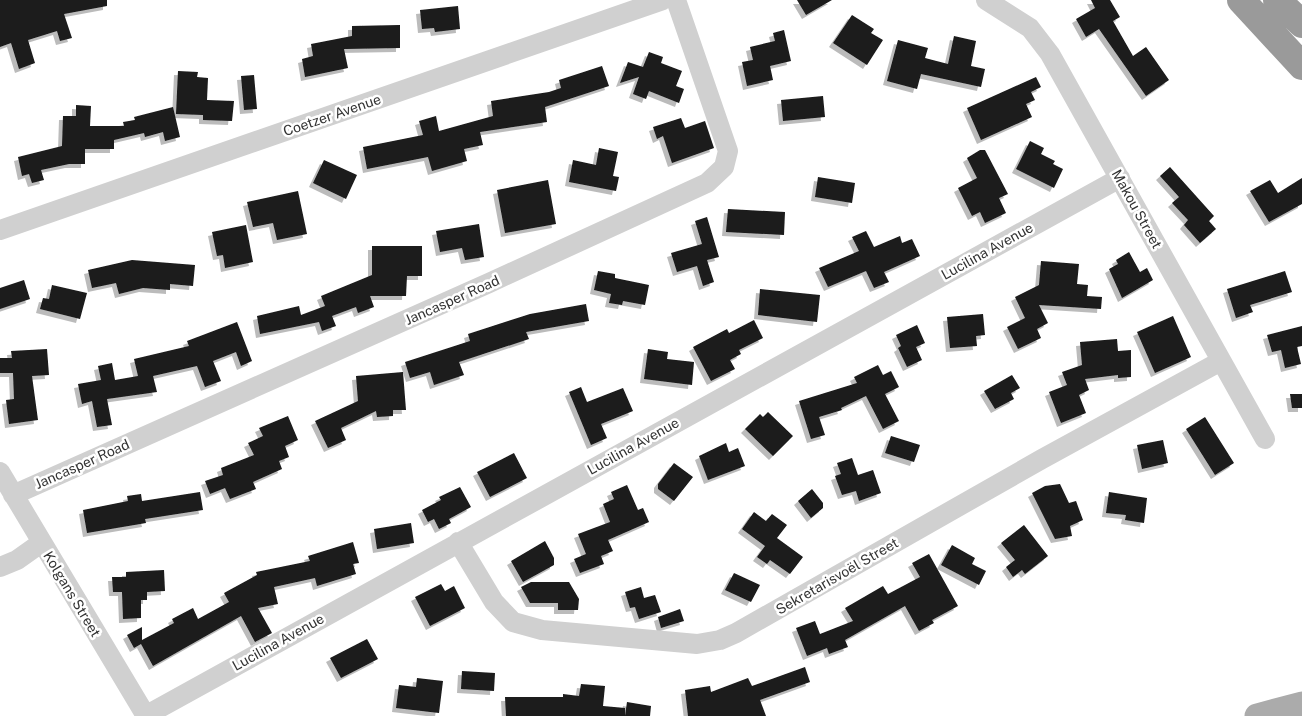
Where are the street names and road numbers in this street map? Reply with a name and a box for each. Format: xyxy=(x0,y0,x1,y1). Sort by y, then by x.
street label: Coetzer Avenue xyxy=(281,91,383,139)
street label: Makou Street xyxy=(1109,167,1165,251)
street label: Lucilina Avenue xyxy=(938,219,1036,283)
street label: Jancasper Road xyxy=(402,272,502,328)
street label: Lucilina Avenue xyxy=(584,414,682,478)
street label: Jancasper Road xyxy=(32,436,132,492)
street label: Sekretarisvoël Street xyxy=(773,534,901,618)
street label: Kolgans Street xyxy=(40,548,104,640)
street label: Lucilina Avenue xyxy=(229,610,327,674)

